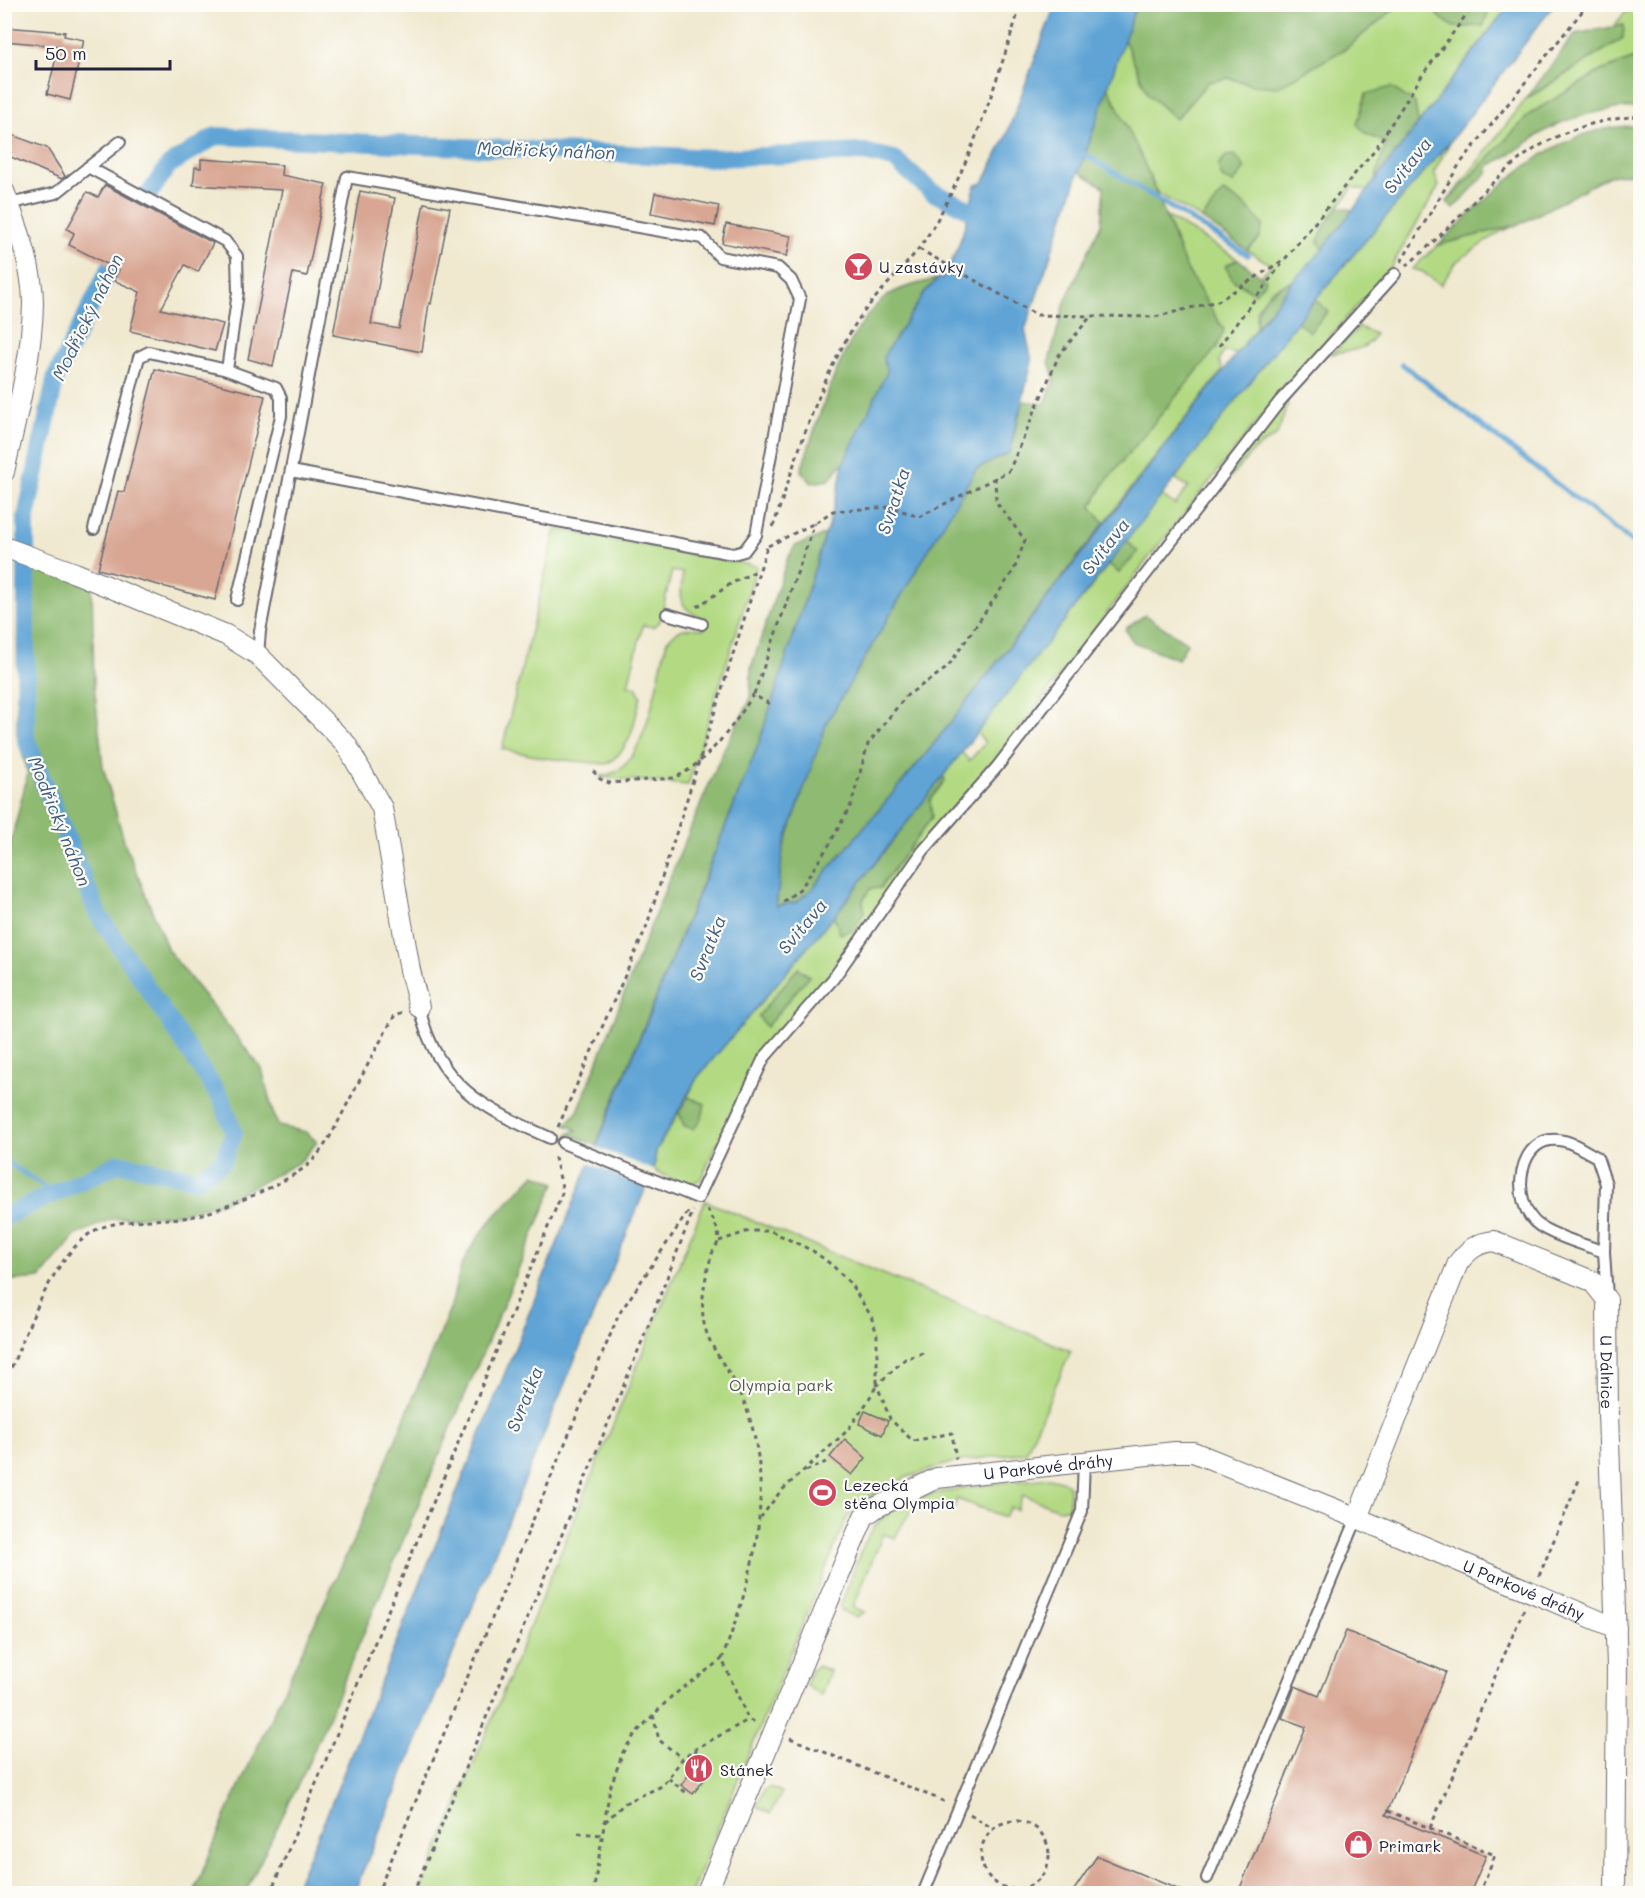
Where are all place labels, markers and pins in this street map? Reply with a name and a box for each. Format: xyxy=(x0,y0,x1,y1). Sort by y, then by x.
bar icon: U zastávky xyxy=(842,250,874,282)
place label: U zastávky xyxy=(879,256,964,277)
place label: Lezecká stěna Olympia xyxy=(844,1474,955,1513)
sports icon: Lezecká stěna Olympia xyxy=(807,1477,839,1509)
restaurant icon: Stánek xyxy=(683,1753,715,1785)
place label: Stánek xyxy=(720,1759,773,1780)
shop icon: Primark xyxy=(1342,1829,1374,1861)
place label: Primark xyxy=(1379,1835,1441,1856)

